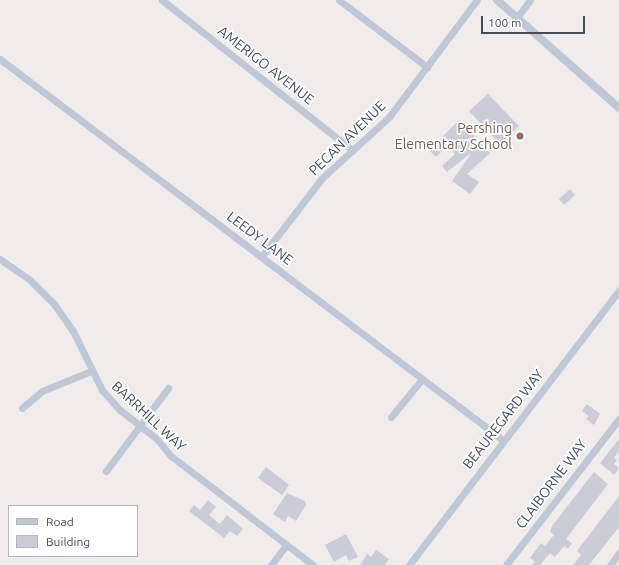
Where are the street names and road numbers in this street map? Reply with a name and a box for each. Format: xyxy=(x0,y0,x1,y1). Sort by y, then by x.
street label: AMERIGO AVENUE xyxy=(215,22,317,108)
street label: PECAN AVENUE xyxy=(305,97,389,179)
street label: LEEDY LANE xyxy=(224,208,296,268)
street label: BEAUREGARD WAY xyxy=(459,366,547,472)
street label: BARRHILL WAY xyxy=(108,377,190,455)
street label: CLAIBORNE WAY xyxy=(512,436,590,532)

